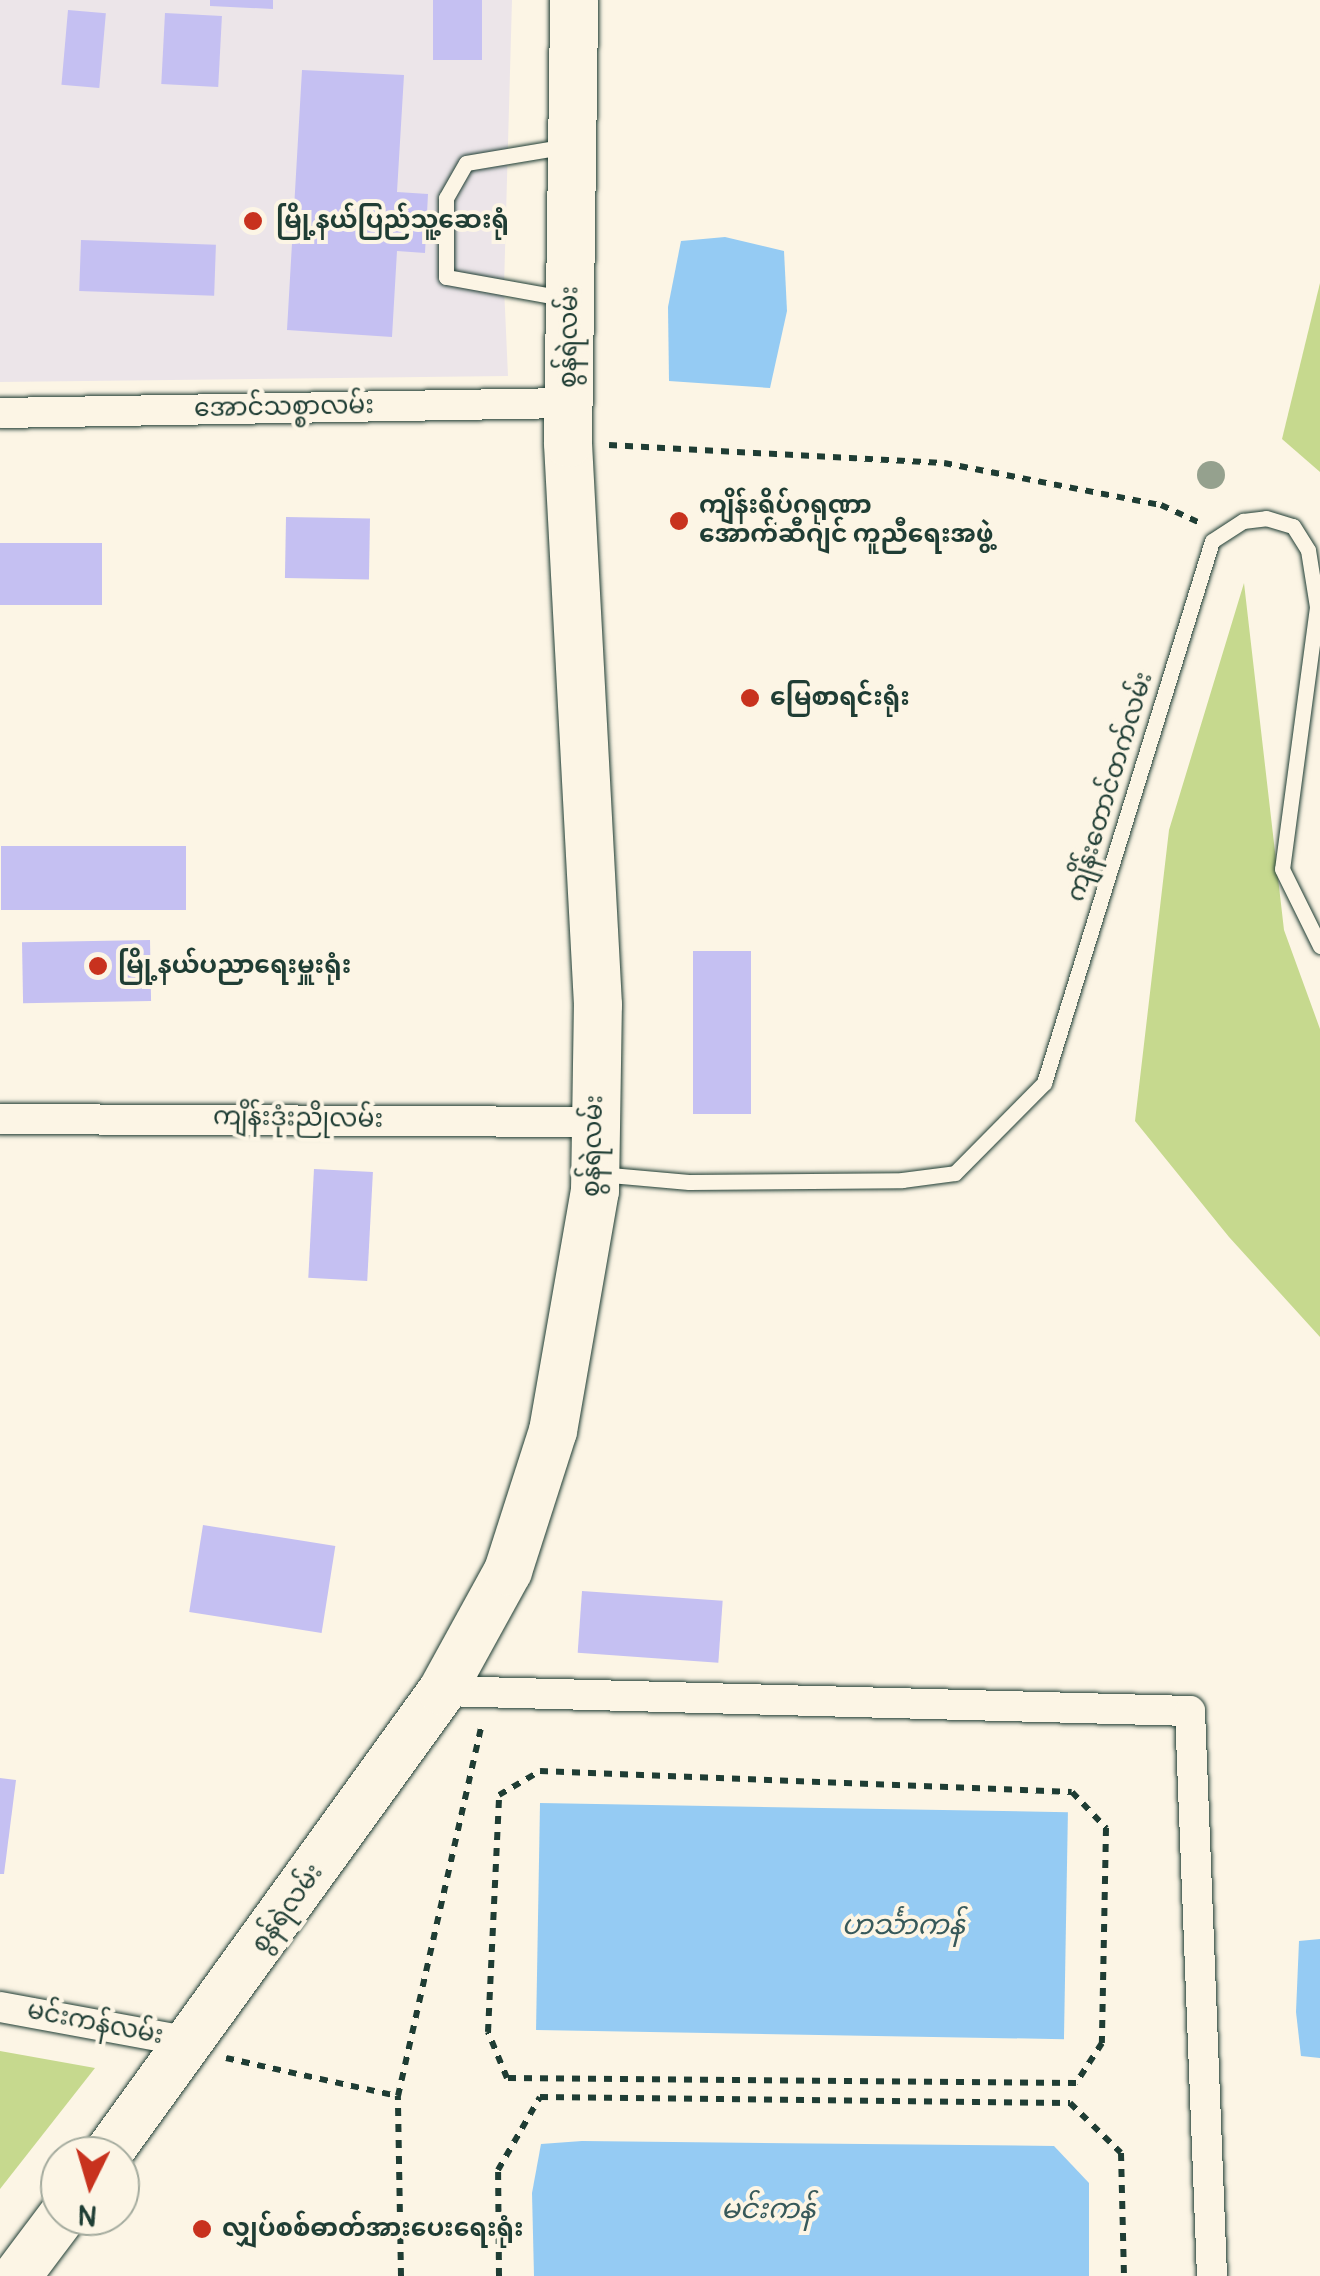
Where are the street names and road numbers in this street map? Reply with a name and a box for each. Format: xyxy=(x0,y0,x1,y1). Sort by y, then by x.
street label: စွန်ရဲလမ်း xyxy=(554,286,586,388)
street label: အောင်သစ္စာလမ်း xyxy=(194,391,374,425)
street label: ကျိန်းတောင်တက်လမ်း xyxy=(1062,669,1160,905)
street label: စွန်ရဲလမ်း xyxy=(577,1094,611,1198)
street label: ကျိန်းဒုံးညိုလမ်း xyxy=(213,1103,383,1135)
street label: စွန်ရဲလမ်း xyxy=(246,1859,330,1959)
street label: မင်းကန်လမ်း xyxy=(24,1996,166,2052)

